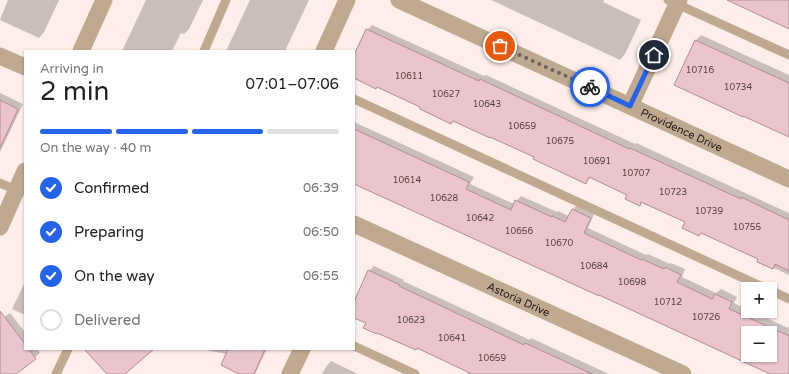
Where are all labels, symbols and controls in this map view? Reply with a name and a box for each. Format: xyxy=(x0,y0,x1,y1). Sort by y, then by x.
pin xyxy=(483,29,517,63)
icon: bag xyxy=(489,35,511,57)
pin xyxy=(637,38,671,72)
icon: home xyxy=(643,44,665,66)
text: Arriving in xyxy=(40,61,104,77)
house number: 10716 xyxy=(686,65,714,76)
courier xyxy=(570,67,610,107)
house number: 10611 xyxy=(395,71,423,82)
text: 07:01–07:06 xyxy=(246,75,339,93)
text: 2 min xyxy=(40,76,109,107)
icon: bike xyxy=(579,76,601,98)
house number: 10734 xyxy=(724,82,752,93)
house number: 10627 xyxy=(432,89,460,100)
house number: 10643 xyxy=(473,99,501,110)
street label: Providence Drive xyxy=(639,105,725,154)
house number: 10659 xyxy=(508,121,536,132)
house number: 10675 xyxy=(546,136,574,147)
text: On the way · 40 m xyxy=(40,140,152,156)
house number: 10691 xyxy=(583,156,611,167)
house number: 10707 xyxy=(622,168,650,179)
house number: 10614 xyxy=(393,175,421,186)
icon: check xyxy=(40,177,62,199)
text: Confirmed xyxy=(74,179,149,197)
text: 06:39 xyxy=(303,180,339,196)
house number: 10723 xyxy=(659,187,687,198)
house number: 10628 xyxy=(430,193,458,204)
house number: 10739 xyxy=(695,206,723,217)
house number: 10642 xyxy=(466,213,494,224)
icon: check xyxy=(40,221,62,243)
house number: 10755 xyxy=(733,222,761,233)
text: Preparing xyxy=(74,223,144,241)
text: 06:50 xyxy=(303,224,339,240)
house number: 10656 xyxy=(505,226,533,237)
house number: 10670 xyxy=(545,238,573,249)
house number: 10684 xyxy=(580,261,608,272)
icon: check xyxy=(40,265,62,287)
text: On the way xyxy=(74,267,154,285)
text: 06:55 xyxy=(303,268,339,284)
house number: 10698 xyxy=(618,277,646,288)
street label: Astoria Drive xyxy=(485,279,552,319)
map controls xyxy=(741,282,777,362)
button: + xyxy=(741,282,777,318)
house number: 10712 xyxy=(654,297,682,308)
text: Delivered xyxy=(74,311,141,329)
house number: 10726 xyxy=(692,312,720,323)
house number: 10623 xyxy=(397,315,425,326)
button: − xyxy=(741,326,777,362)
house number: 10641 xyxy=(438,333,466,344)
house number: 10659 xyxy=(478,353,506,364)

